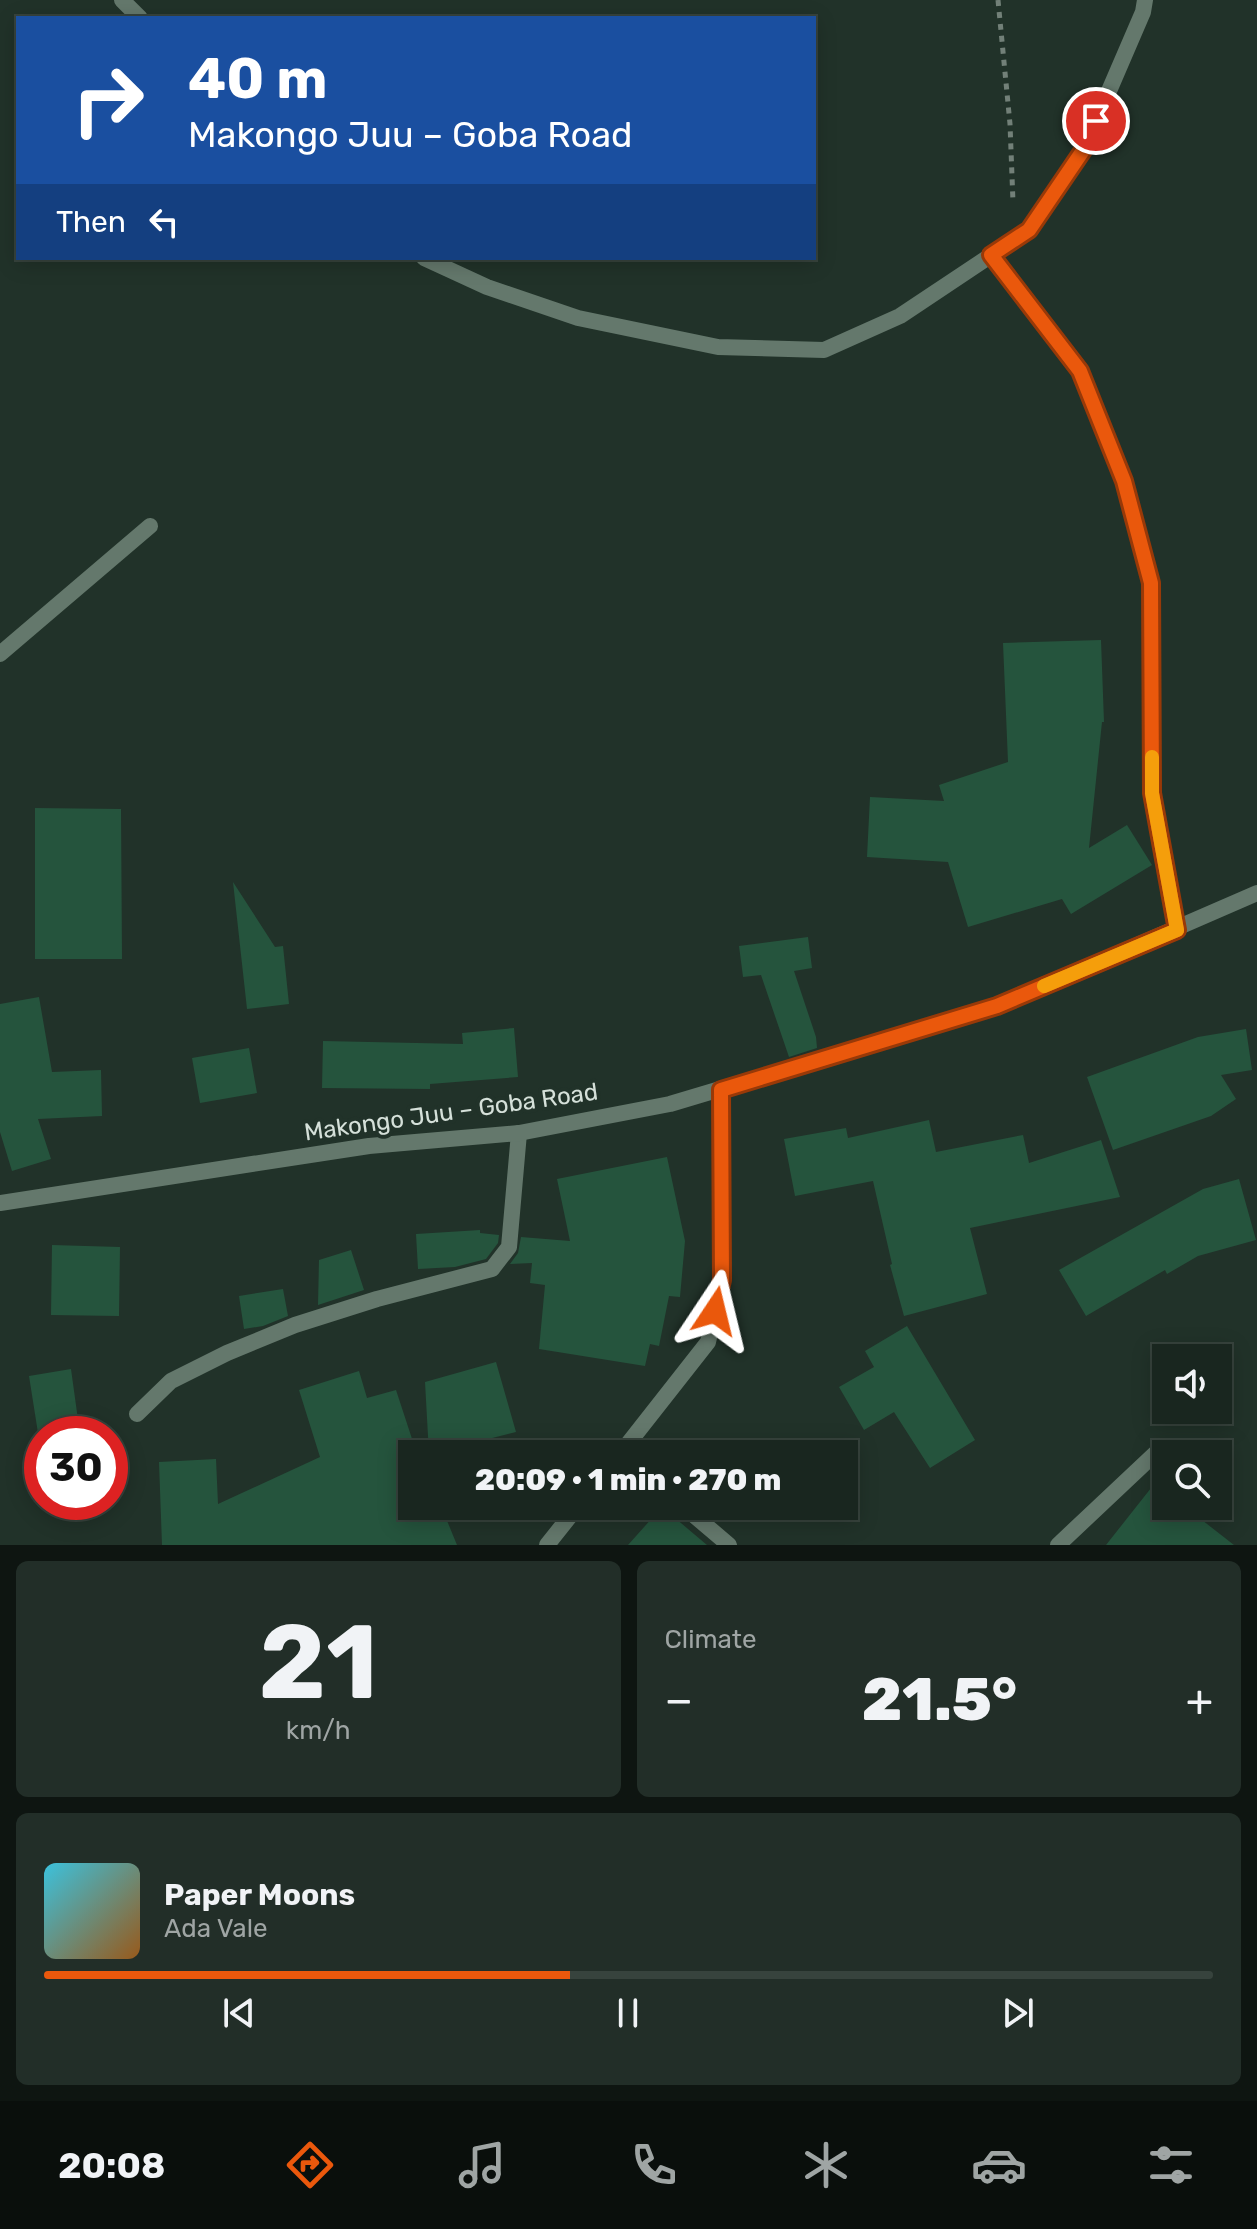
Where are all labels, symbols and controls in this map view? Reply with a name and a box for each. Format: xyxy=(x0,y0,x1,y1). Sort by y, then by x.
text: 40 m xyxy=(188,46,328,112)
icon: right xyxy=(56,48,160,152)
pin xyxy=(1062,87,1130,155)
icon: arrive xyxy=(1074,99,1118,143)
text: Makongo Juu – Goba Road xyxy=(188,113,633,156)
icon: left xyxy=(142,200,186,244)
text: Then xyxy=(56,204,126,240)
street label: Makongo Juu – Goba Road xyxy=(302,1078,600,1146)
position arrow xyxy=(673,1269,757,1353)
map controls xyxy=(1152,1344,1232,1520)
button: sound xyxy=(1152,1344,1232,1424)
speed limit sign: 30 xyxy=(24,1416,128,1520)
button: search xyxy=(1152,1440,1232,1520)
text: 20:09 · 1 min · 270 m xyxy=(475,1462,781,1498)
text: 21 xyxy=(259,1601,378,1724)
text: Climate xyxy=(665,1624,757,1655)
text: 21.5° xyxy=(862,1664,1017,1735)
text: − xyxy=(665,1674,693,1726)
text: + xyxy=(1186,1674,1213,1726)
text: km/h xyxy=(286,1715,351,1746)
text: Paper Moons xyxy=(164,1877,355,1913)
text: Ada Vale xyxy=(164,1913,268,1944)
icon: previous xyxy=(217,1991,261,2035)
icon: pause xyxy=(606,1991,650,2035)
icon: next xyxy=(996,1991,1040,2035)
icon: directions xyxy=(282,2137,338,2193)
icon: music xyxy=(454,2137,510,2193)
icon: phone xyxy=(626,2137,682,2193)
icon: climate xyxy=(798,2137,854,2193)
icon: car xyxy=(971,2137,1027,2193)
icon: filters xyxy=(1143,2137,1199,2193)
text: 20:08 xyxy=(58,2144,165,2187)

